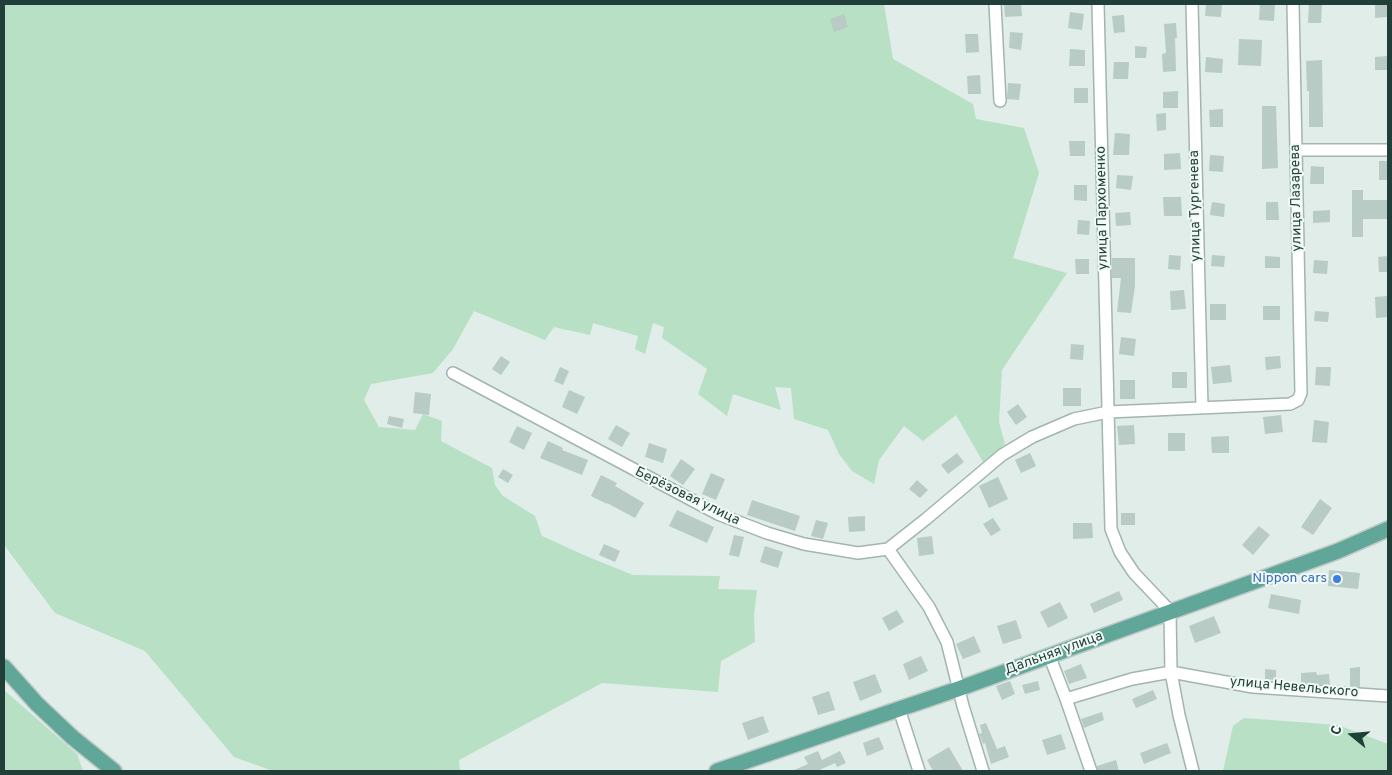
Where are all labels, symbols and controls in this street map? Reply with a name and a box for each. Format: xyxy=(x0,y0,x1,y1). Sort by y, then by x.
street label: улица Лазарева xyxy=(1288,144,1306,252)
street label: улица Пархоменко xyxy=(1094,146,1112,270)
street label: улица Тургенева xyxy=(1187,150,1205,262)
street label: Берёзовая улица xyxy=(632,464,742,530)
place label: Nippon cars xyxy=(1252,571,1327,587)
marker: Nippon cars xyxy=(1331,573,1343,585)
street label: Дальняя улица xyxy=(1003,628,1105,680)
street label: улица Невельского xyxy=(1229,674,1359,702)
north arrow xyxy=(1327,710,1377,760)
text: С xyxy=(1328,724,1347,737)

